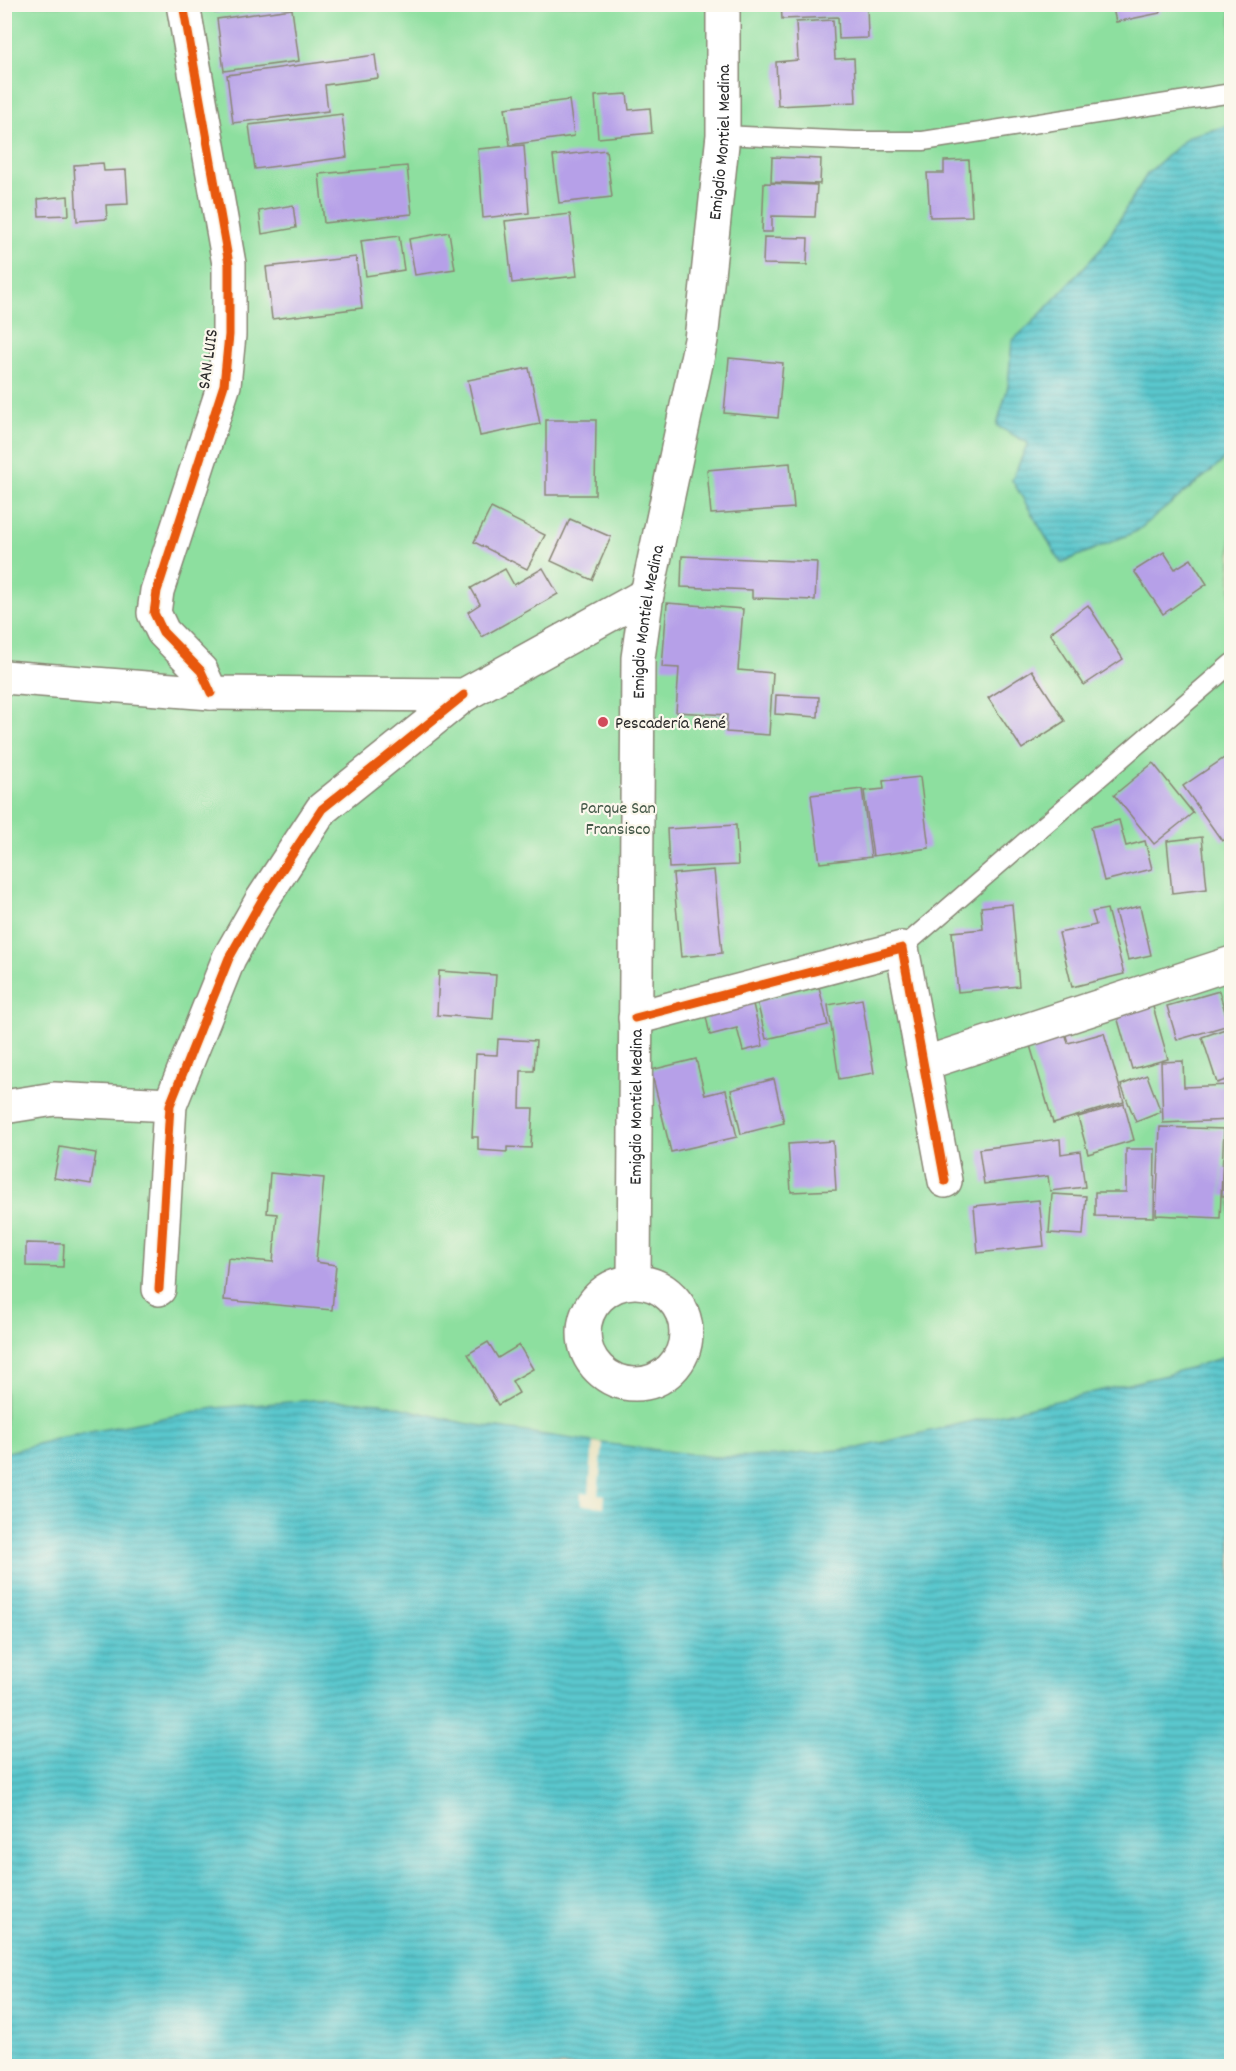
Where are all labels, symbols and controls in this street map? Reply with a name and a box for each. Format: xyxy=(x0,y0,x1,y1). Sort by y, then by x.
street label: Emigdio Montiel Medina xyxy=(704,64,738,222)
street label: SAN LUIS xyxy=(193,328,226,391)
street label: Emigdio Montiel Medina xyxy=(628,542,672,699)
place label: Pescadería René xyxy=(615,712,726,737)
marker: Pescadería René xyxy=(596,715,610,729)
park label: Parque San Fransisco xyxy=(580,797,656,843)
street label: Emigdio Montiel Medina xyxy=(625,1028,651,1185)

